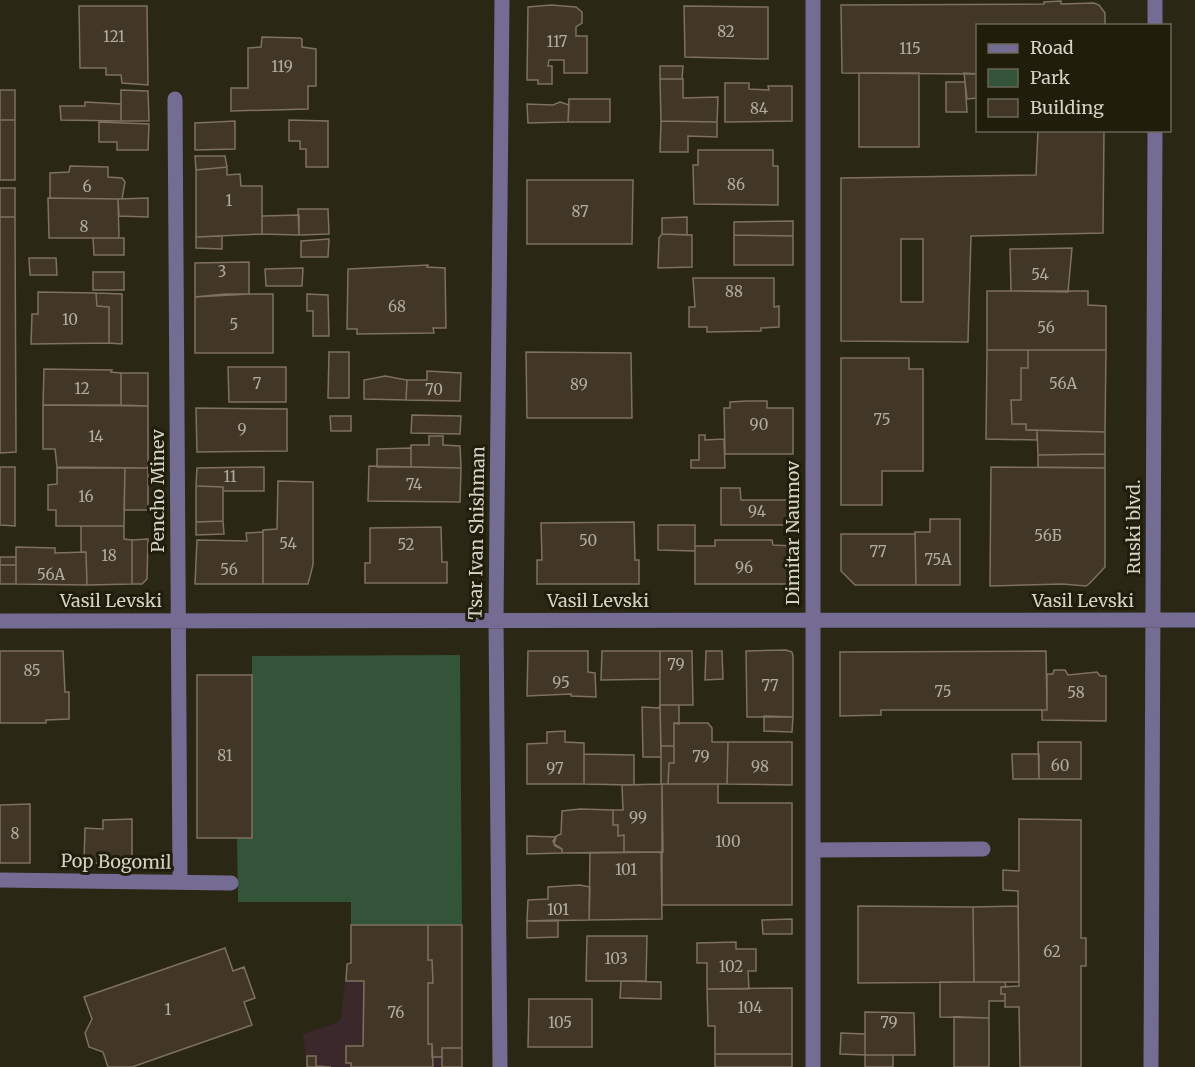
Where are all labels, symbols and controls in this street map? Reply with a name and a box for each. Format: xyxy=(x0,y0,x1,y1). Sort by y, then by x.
house number: 82 xyxy=(717,22,735,41)
legend xyxy=(976,24,1171,132)
house number: 121 xyxy=(103,27,125,46)
house number: 117 xyxy=(547,32,568,51)
text: Road xyxy=(1030,36,1074,59)
house number: 115 xyxy=(899,39,921,58)
house number: 119 xyxy=(271,57,293,76)
text: Park xyxy=(1030,66,1071,89)
text: Building xyxy=(1030,96,1104,119)
house number: 84 xyxy=(750,99,768,118)
house number: 86 xyxy=(727,175,745,194)
house number: 6 xyxy=(82,177,92,196)
house number: 1 xyxy=(226,191,233,210)
house number: 87 xyxy=(571,202,589,221)
house number: 8 xyxy=(80,217,89,236)
house number: 3 xyxy=(218,262,226,281)
house number: 54 xyxy=(1031,265,1049,284)
house number: 88 xyxy=(725,282,743,301)
house number: 68 xyxy=(388,297,406,316)
house number: 10 xyxy=(62,310,78,329)
house number: 5 xyxy=(230,315,238,334)
house number: 56 xyxy=(1037,318,1055,337)
house number: 7 xyxy=(253,374,262,393)
house number: 56А xyxy=(1049,374,1077,393)
house number: 89 xyxy=(570,375,588,394)
house number: 12 xyxy=(74,379,90,398)
house number: 70 xyxy=(425,380,443,399)
house number: 75 xyxy=(874,410,890,429)
house number: 90 xyxy=(750,415,768,434)
house number: 9 xyxy=(237,420,247,439)
house number: 14 xyxy=(88,427,104,446)
street label: Pencho Minev xyxy=(146,429,169,553)
street label: Tsar Ivan Shishman xyxy=(463,446,490,620)
street label: Dimitar Naumov xyxy=(781,460,804,605)
house number: 11 xyxy=(223,467,237,486)
house number: 74 xyxy=(406,475,422,494)
street label: Ruski blvd. xyxy=(1122,480,1145,574)
house number: 16 xyxy=(78,487,94,506)
house number: 94 xyxy=(748,502,766,521)
house number: 56Б xyxy=(1034,526,1062,545)
house number: 50 xyxy=(579,531,597,550)
house number: 54 xyxy=(279,534,297,553)
house number: 52 xyxy=(397,535,415,554)
house number: 77 xyxy=(869,542,887,561)
house number: 18 xyxy=(101,546,117,565)
house number: 75А xyxy=(925,550,952,569)
house number: 96 xyxy=(735,558,753,577)
house number: 56 xyxy=(220,560,238,579)
house number: 56A xyxy=(37,565,65,584)
street label: Vasil Levski xyxy=(59,589,162,612)
street label: Vasil Levski xyxy=(546,589,649,612)
street label: Vasil Levski xyxy=(1031,589,1134,612)
house number: 79 xyxy=(667,655,685,674)
house number: 85 xyxy=(23,661,41,680)
house number: 95 xyxy=(552,673,570,692)
house number: 77 xyxy=(761,676,779,695)
house number: 75 xyxy=(935,682,951,701)
house number: 58 xyxy=(1067,683,1085,702)
house number: 81 xyxy=(217,746,233,765)
house number: 79 xyxy=(692,747,710,766)
house number: 60 xyxy=(1051,756,1069,775)
house number: 98 xyxy=(751,757,769,776)
house number: 97 xyxy=(546,759,564,778)
house number: 99 xyxy=(629,808,647,827)
house number: 8 xyxy=(11,824,20,843)
house number: 100 xyxy=(715,832,741,851)
street label: Pop Bogomil xyxy=(60,849,172,874)
house number: 101 xyxy=(615,860,637,879)
house number: 101 xyxy=(547,900,569,919)
house number: 62 xyxy=(1043,942,1061,961)
house number: 103 xyxy=(604,949,628,968)
house number: 102 xyxy=(719,957,743,976)
house number: 104 xyxy=(738,998,762,1017)
house number: 1 xyxy=(165,1000,172,1019)
house number: 76 xyxy=(388,1003,404,1022)
house number: 105 xyxy=(548,1013,572,1032)
house number: 79 xyxy=(880,1013,898,1032)

